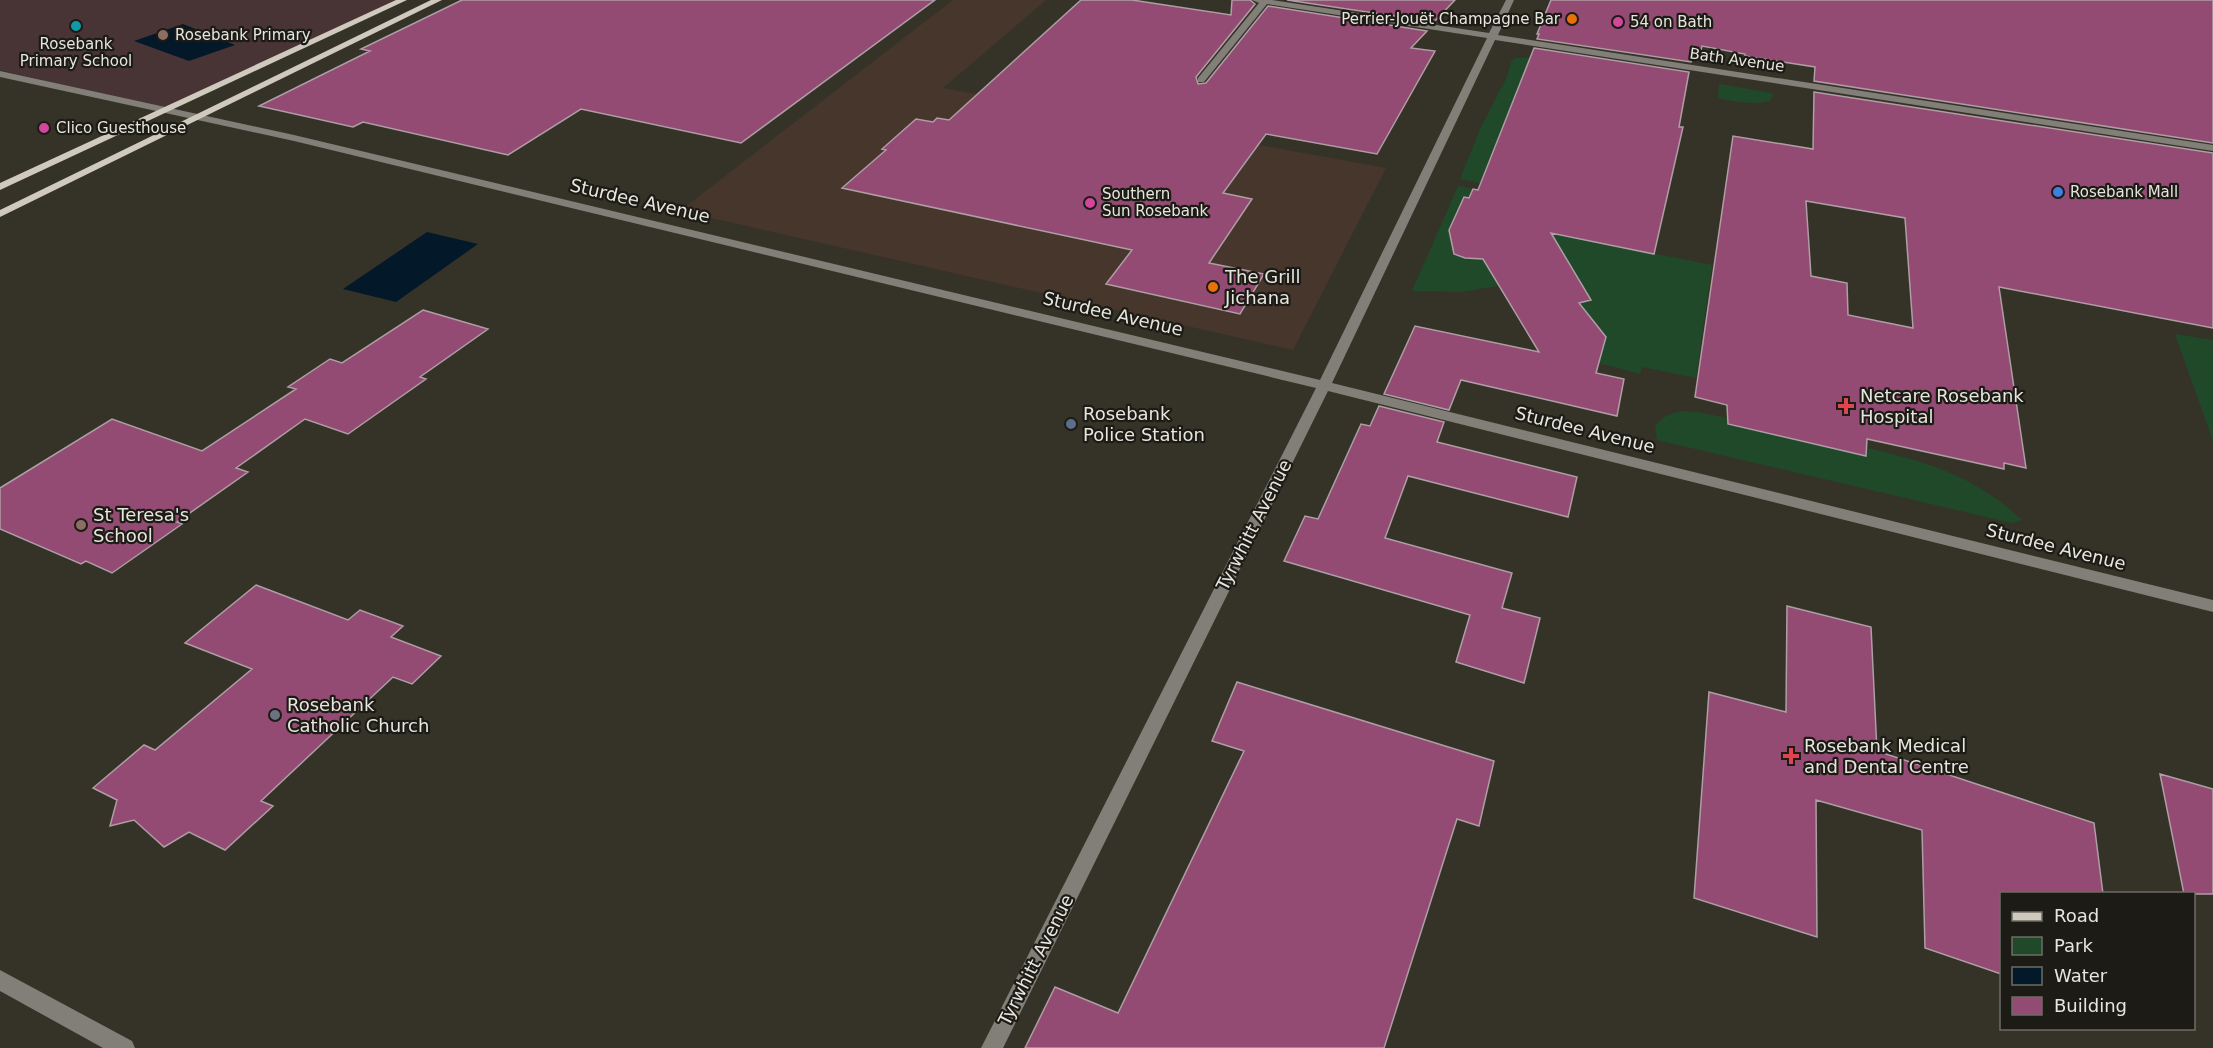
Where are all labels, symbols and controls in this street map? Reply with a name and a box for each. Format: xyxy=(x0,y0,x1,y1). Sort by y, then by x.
place label: Perrier-Jouët Champagne Bar xyxy=(1341,10,1561,28)
marker: Perrier-Jouët Champagne Bar xyxy=(1565,12,1579,26)
place label: 54 on Bath xyxy=(1630,13,1712,31)
marker: 54 on Bath xyxy=(1611,15,1625,29)
marker: Rosebank Primary School xyxy=(69,19,83,33)
place label: Rosebank Primary xyxy=(175,26,311,44)
marker: Rosebank Primary xyxy=(156,28,170,42)
place label: Rosebank Primary School xyxy=(20,35,132,70)
street label: Bath Avenue xyxy=(1689,44,1785,76)
place label: Clico Guesthouse xyxy=(56,119,186,137)
marker: Clico Guesthouse xyxy=(37,121,51,135)
street label: Sturdee Avenue xyxy=(568,174,712,227)
place label: Rosebank Mall xyxy=(2070,183,2178,201)
place label: Southern Sun Rosebank xyxy=(1102,185,1208,220)
marker: Rosebank Mall xyxy=(2051,185,2065,199)
marker: Southern Sun Rosebank xyxy=(1083,196,1097,210)
place label: The Grill Jichana xyxy=(1224,266,1301,308)
marker: The Grill Jichana xyxy=(1206,280,1220,294)
street label: Sturdee Avenue xyxy=(1041,287,1185,340)
place label: Netcare Rosebank Hospital xyxy=(1860,385,2024,427)
marker: Netcare Rosebank Hospital xyxy=(1837,397,1855,415)
street label: Sturdee Avenue xyxy=(1513,402,1657,457)
place label: Rosebank Police Station xyxy=(1083,403,1205,445)
marker: Rosebank Police Station xyxy=(1064,417,1078,431)
street label: Tyrwhitt Avenue xyxy=(1211,456,1296,595)
place label: St Teresa's School xyxy=(93,504,189,546)
marker: St Teresa's School xyxy=(74,518,88,532)
street label: Sturdee Avenue xyxy=(1984,519,2128,574)
place label: Rosebank Catholic Church xyxy=(287,694,429,736)
marker: Rosebank Catholic Church xyxy=(268,708,282,722)
place label: Rosebank Medical and Dental Centre xyxy=(1804,735,1969,777)
marker: Rosebank Medical and Dental Centre xyxy=(1782,747,1800,765)
street label: Tyrwhitt Avenue xyxy=(993,891,1078,1030)
legend xyxy=(2000,892,2195,1030)
text: Road xyxy=(2054,905,2099,926)
text: Park xyxy=(2054,935,2093,956)
text: Water xyxy=(2054,965,2108,986)
text: Building xyxy=(2054,995,2127,1016)

